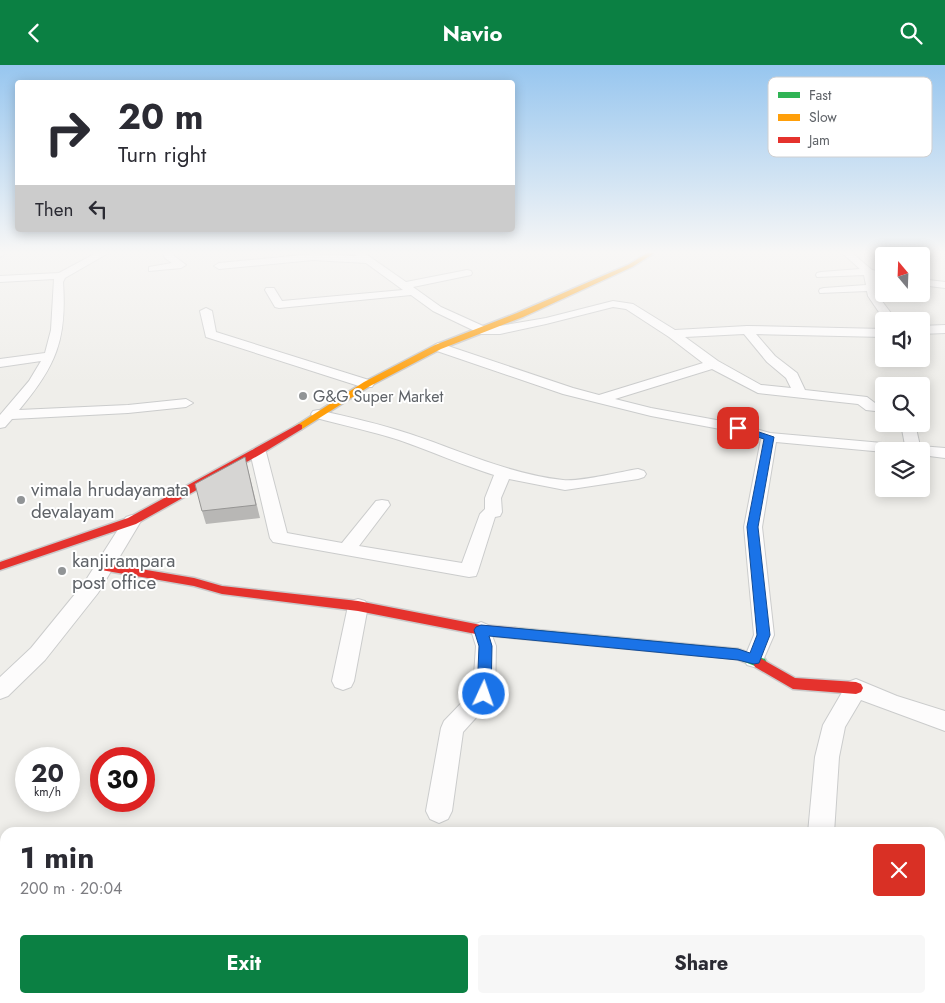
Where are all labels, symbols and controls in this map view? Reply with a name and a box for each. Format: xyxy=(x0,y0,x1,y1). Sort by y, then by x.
text: Navio xyxy=(443,17,502,49)
icon: back xyxy=(20,19,48,47)
icon: search xyxy=(897,19,925,47)
legend xyxy=(768,77,932,157)
text: Fast xyxy=(809,85,832,105)
text: 20 m xyxy=(118,92,203,142)
icon: right xyxy=(35,100,100,165)
text: Slow xyxy=(809,107,837,127)
text: Jam xyxy=(807,130,830,150)
text: Turn right xyxy=(118,138,206,170)
icon: left xyxy=(84,195,112,223)
text: Then xyxy=(35,196,74,223)
north arrow xyxy=(875,247,930,303)
map controls xyxy=(875,247,930,497)
button: sound xyxy=(875,312,930,367)
button: search xyxy=(875,377,930,432)
place label: G&G Super Market xyxy=(313,385,443,408)
marker: G&G Super Market xyxy=(297,390,309,402)
pin xyxy=(717,407,759,449)
icon: arrive xyxy=(724,414,752,442)
button: layers xyxy=(875,442,930,497)
place label: vimala hrudayamata devalayam xyxy=(31,476,189,525)
marker: vimala hrudayamata devalayam xyxy=(15,494,27,506)
place label: kanjirampara post office xyxy=(72,547,175,596)
marker: kanjirampara post office xyxy=(56,565,68,577)
position arrow xyxy=(457,667,509,719)
speed limit sign: 30 xyxy=(90,747,155,812)
text: 20 xyxy=(31,755,64,791)
text: km/h xyxy=(34,783,61,801)
text: 1 min xyxy=(20,836,94,879)
button: close xyxy=(873,844,925,896)
text: 200 m · 20:04 xyxy=(20,877,122,900)
button: Exit xyxy=(20,935,468,993)
button: Share xyxy=(478,935,925,993)

